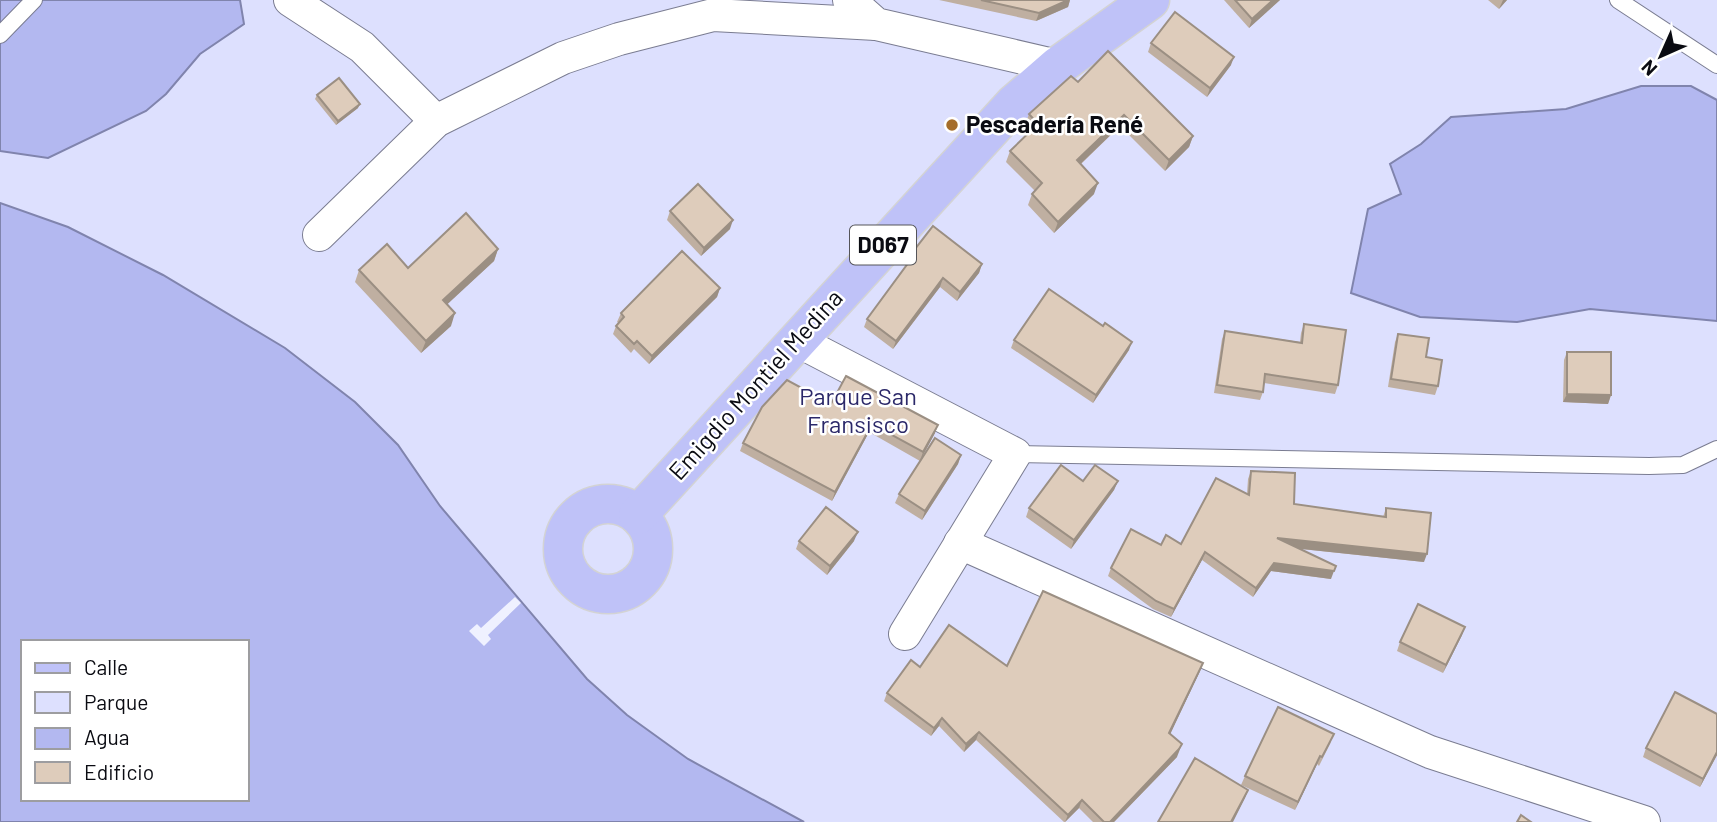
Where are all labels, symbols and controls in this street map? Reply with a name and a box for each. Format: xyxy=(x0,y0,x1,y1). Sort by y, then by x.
north arrow xyxy=(1626,21,1696,91)
text: N xyxy=(1636,56,1661,81)
place label: Pescadería René xyxy=(966,109,1143,138)
marker: Pescadería René xyxy=(944,117,960,133)
road number: D067 xyxy=(850,226,916,264)
street label: Emigdio Montiel Medina xyxy=(662,283,848,485)
park label: Parque San Fransisco xyxy=(799,381,917,438)
legend xyxy=(21,640,248,801)
text: Calle xyxy=(84,654,128,679)
text: Parque xyxy=(84,689,149,714)
text: Agua xyxy=(84,724,130,749)
text: Edificio xyxy=(84,759,154,784)

